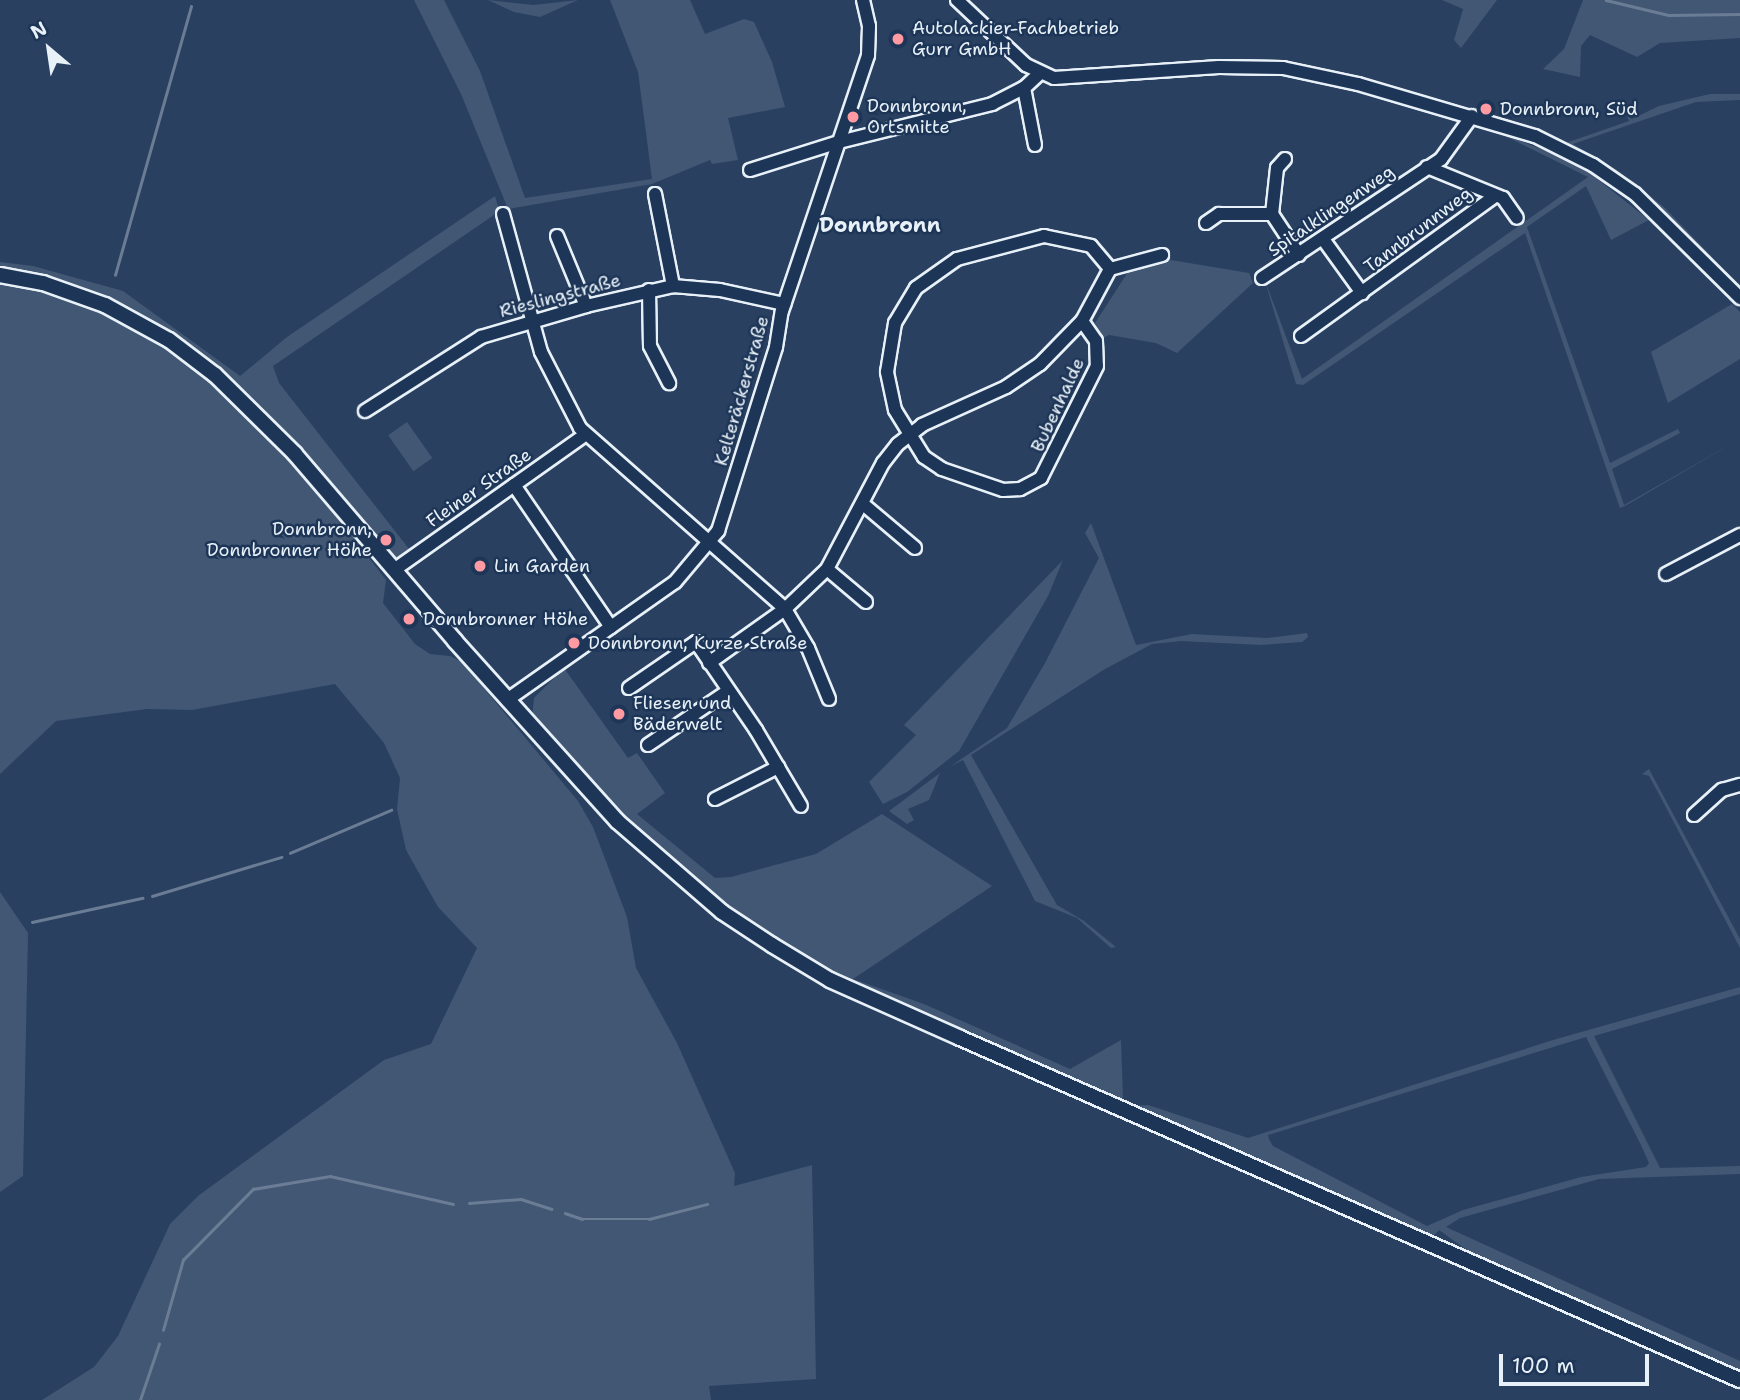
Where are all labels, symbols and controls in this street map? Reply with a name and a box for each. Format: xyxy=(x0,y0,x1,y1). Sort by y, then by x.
north arrow xyxy=(14,14,84,84)
text: N xyxy=(26,16,51,45)
place label: Autolackier-Fachbetrieb Gurr GmbH xyxy=(912,18,1119,60)
marker: Autolackier-Fachbetrieb Gurr GmbH xyxy=(890,31,906,47)
place label: Donnbronn, Ortsmitte xyxy=(867,96,967,138)
place label: Donnbronn, Süd xyxy=(1500,98,1638,120)
marker: Donnbronn, Süd xyxy=(1478,101,1494,117)
marker: Donnbronn, Ortsmitte xyxy=(845,109,861,125)
street label: Spitalklingenweg xyxy=(1264,161,1398,261)
street label: Tannbrunnweg xyxy=(1360,183,1476,277)
district label: Donnbronn xyxy=(819,212,941,238)
street label: Rieslingstraße xyxy=(497,269,623,323)
street label: Kelteräckerstraße xyxy=(710,314,774,468)
street label: Bubenhalde xyxy=(1027,355,1089,455)
street label: Fleiner Straße xyxy=(422,444,536,532)
place label: Donnbronn, Donnbronner Höhe xyxy=(207,519,372,562)
marker: Donnbronn, Donnbronner Höhe xyxy=(378,532,394,548)
place label: Lin Garden xyxy=(494,555,590,577)
marker: Lin Garden xyxy=(472,558,488,574)
place label: Donnbronner Höhe xyxy=(423,608,588,630)
marker: Donnbronner Höhe xyxy=(401,611,417,627)
place label: Donnbronn, Kurze Straße xyxy=(588,632,807,654)
marker: Donnbronn, Kurze Straße xyxy=(566,635,582,651)
place label: Fliesen und Bäderwelt xyxy=(633,693,731,736)
marker: Fliesen und Bäderwelt xyxy=(611,706,627,722)
scale bar xyxy=(1502,1340,1652,1384)
text: 100 m xyxy=(1512,1352,1575,1380)

